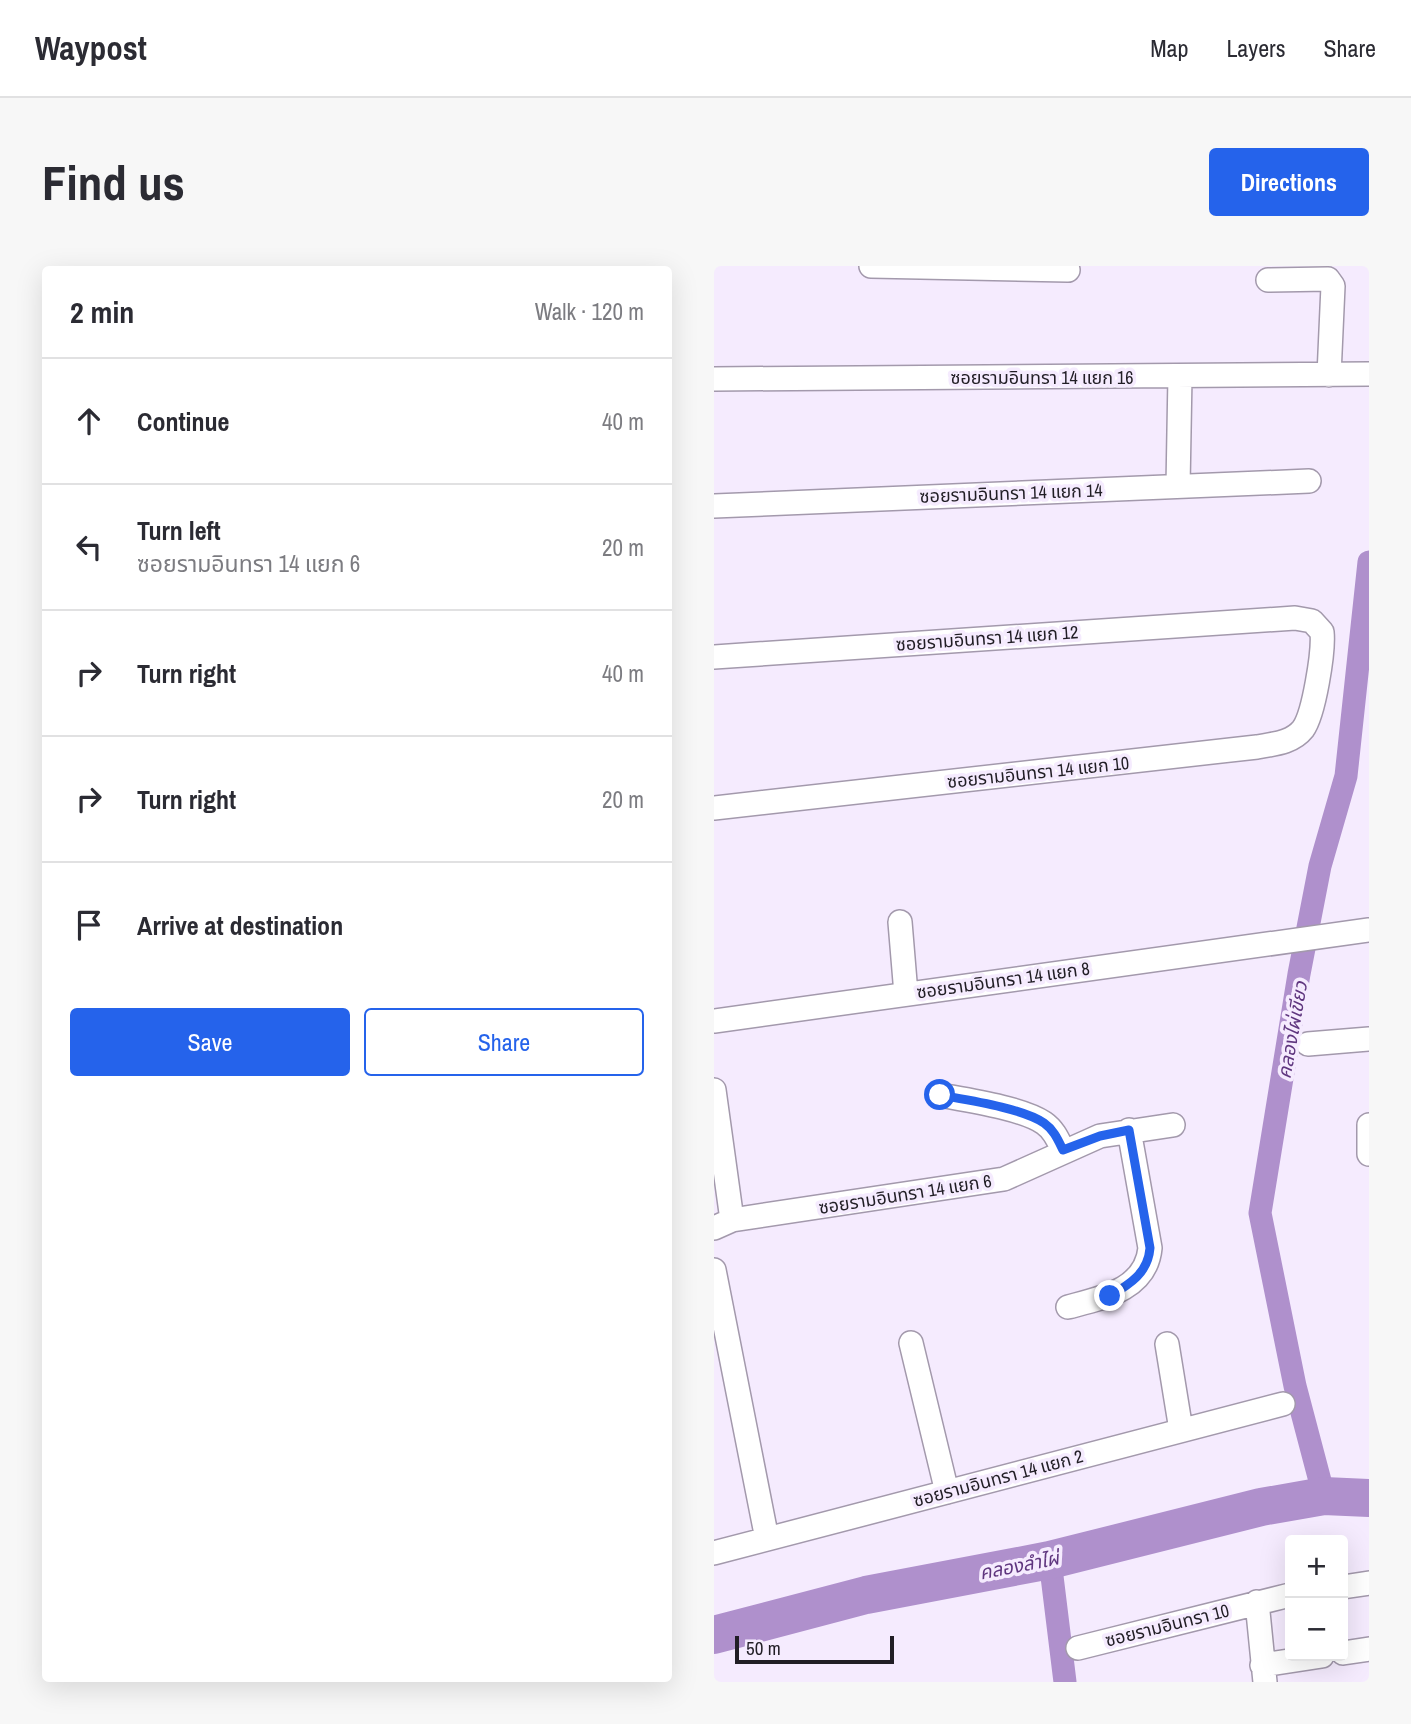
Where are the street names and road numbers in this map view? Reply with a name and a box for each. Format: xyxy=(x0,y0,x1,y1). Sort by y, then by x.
street label: ซอยรามอินทรา 14 แยก 16 xyxy=(951,365,1133,390)
street label: ซอยรามอินทรา 14 แยก 14 xyxy=(919,477,1103,509)
street label: ซอยรามอินทรา 14 แยก 12 xyxy=(895,619,1079,657)
street label: ซอยรามอินทรา 14 แยก 10 xyxy=(946,750,1130,794)
street label: ซอยรามอินทรา 14 แยก 8 xyxy=(915,955,1091,1005)
street label: ซอยรามอินทรา 14 แยก 6 xyxy=(817,1168,993,1220)
street label: ซอยรามอินทรา 14 แยก 2 xyxy=(910,1443,1086,1513)
street label: ซอยรามอินทรา 10 xyxy=(1102,1597,1232,1653)

